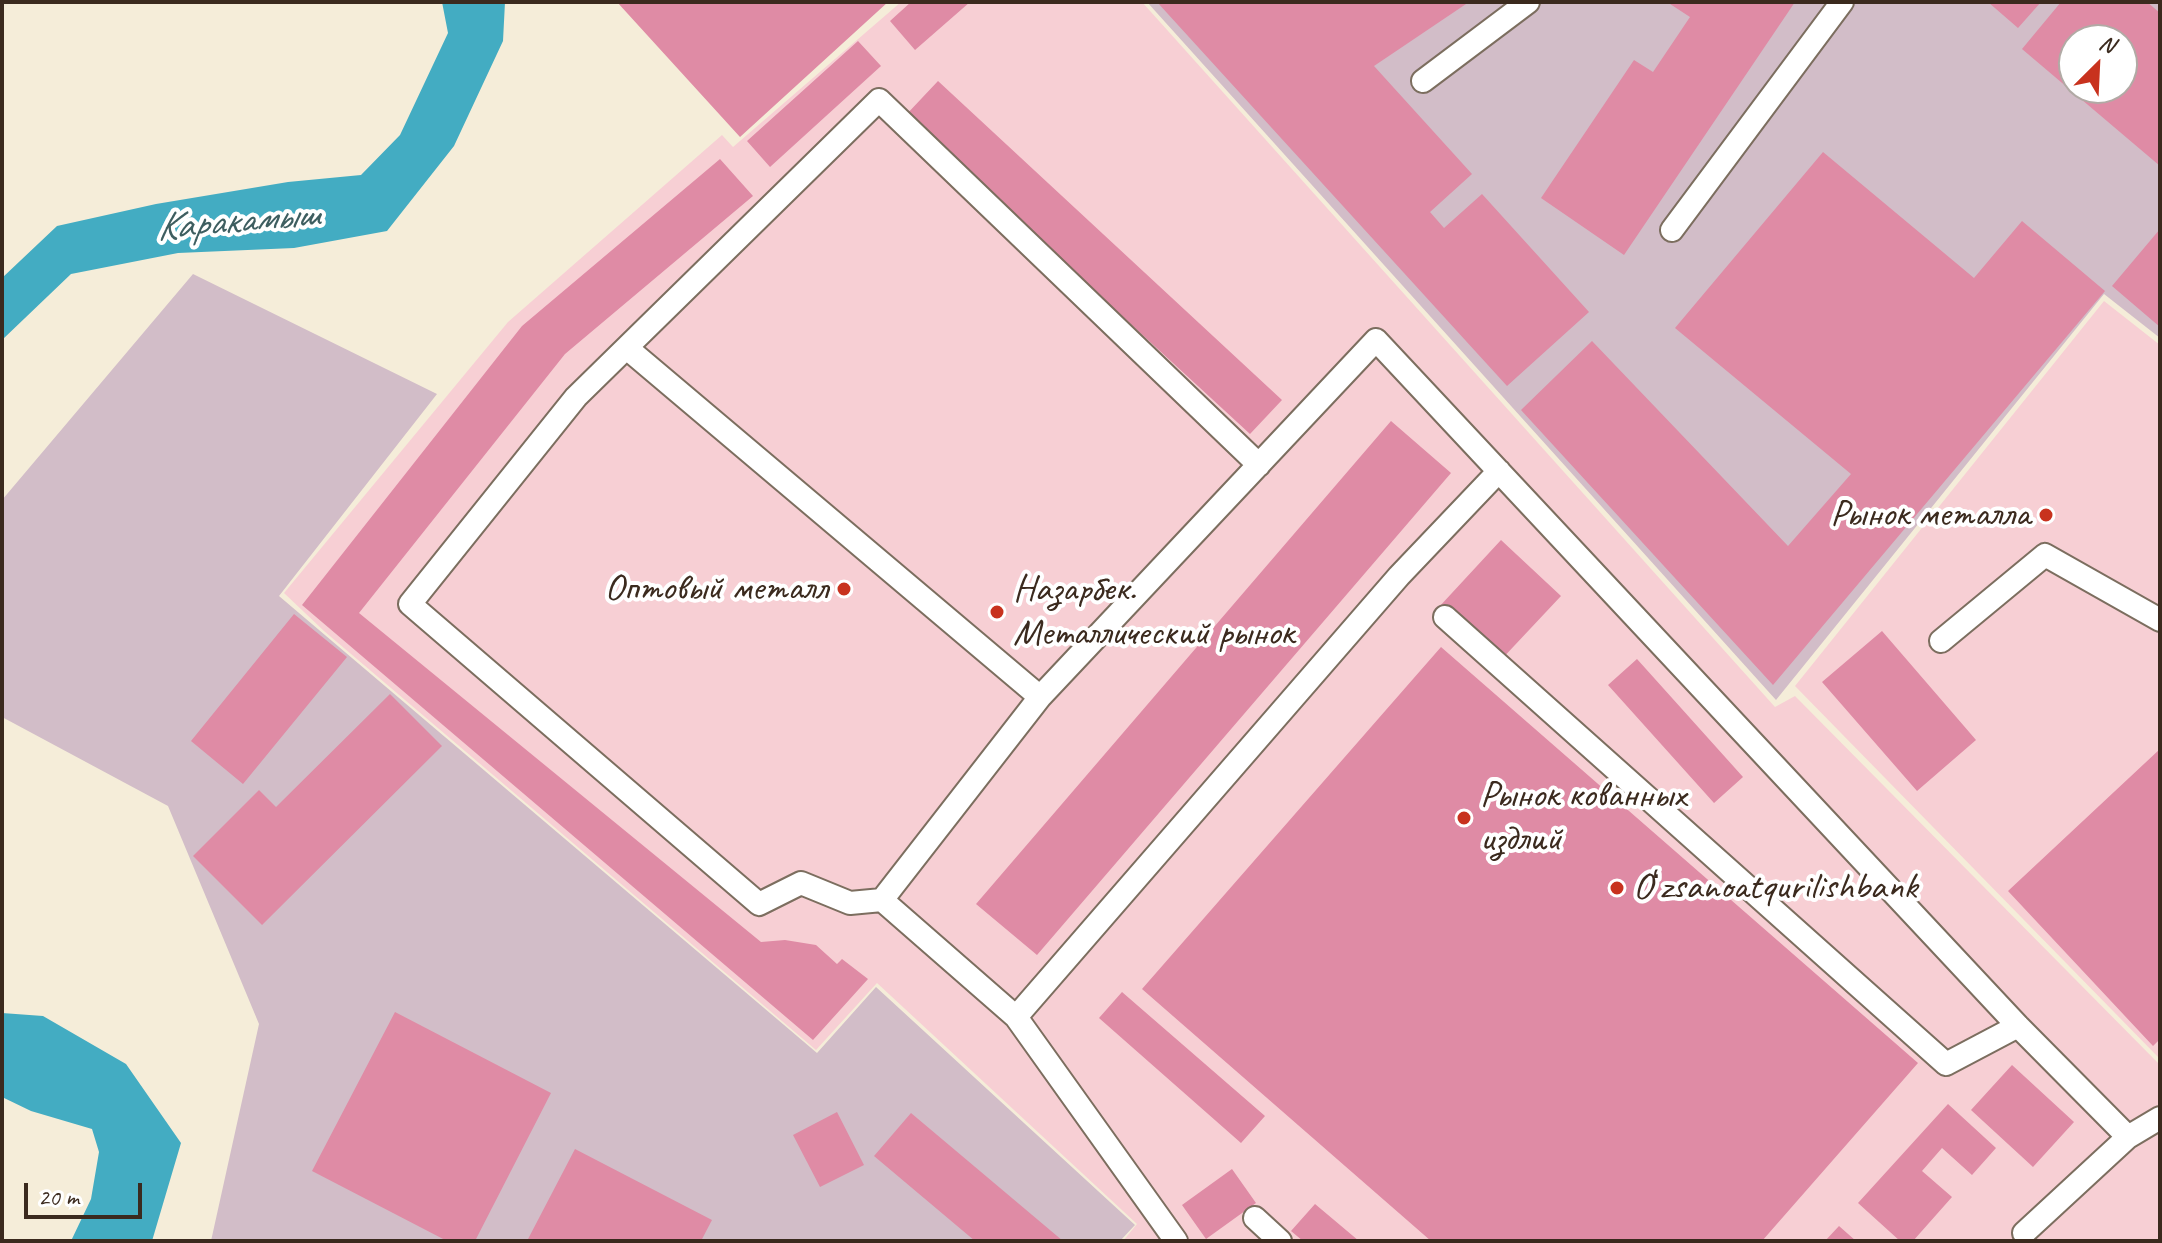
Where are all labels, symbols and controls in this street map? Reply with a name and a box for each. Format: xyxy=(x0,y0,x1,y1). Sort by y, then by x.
north arrow xyxy=(2058,24,2138,104)
text: N xyxy=(2095,28,2119,59)
water label: Каракамыш xyxy=(154,191,322,253)
place label: Рынок металла xyxy=(1830,492,2030,538)
marker: Рынок металла xyxy=(2037,506,2055,524)
place label: Оптовый металл xyxy=(605,566,828,612)
place label: Назарбек. Металлический рынок xyxy=(1013,567,1294,656)
marker: Оптовый металл xyxy=(835,580,853,598)
marker: Назарбек. Металлический рынок xyxy=(988,603,1006,621)
place label: Рынок кованных издлий xyxy=(1480,773,1686,862)
marker: Рынок кованных издлий xyxy=(1455,809,1473,827)
place label: Oʻzsanoatqurilishbank xyxy=(1633,865,1917,911)
marker: Oʻzsanoatqurilishbank xyxy=(1608,879,1626,897)
scale bar xyxy=(28,1167,146,1217)
text: 20 m xyxy=(38,1182,79,1212)

